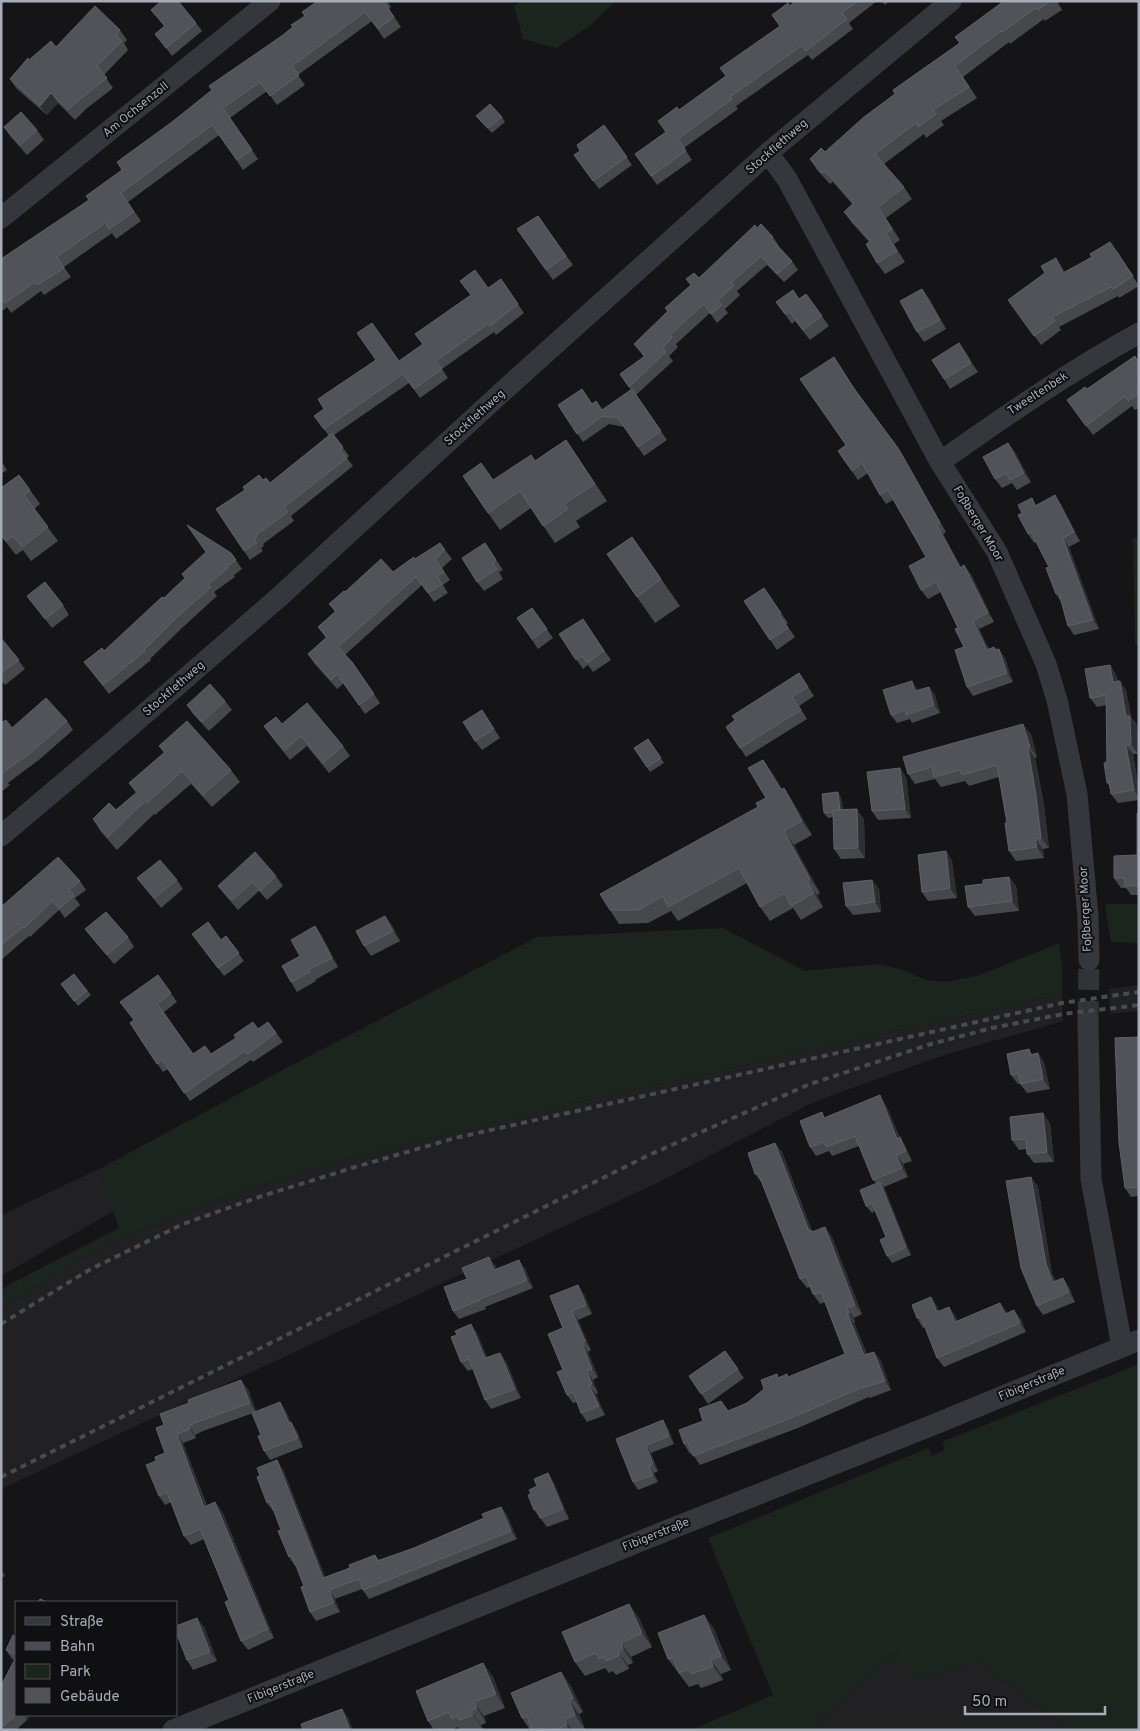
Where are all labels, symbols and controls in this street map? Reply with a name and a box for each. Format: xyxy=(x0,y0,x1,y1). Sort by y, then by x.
street label: Am Ochsenzoll xyxy=(100,79,172,141)
street label: Stockflethweg xyxy=(743,116,811,178)
street label: Tweeltenbek xyxy=(1005,369,1071,419)
street label: Stockflethweg xyxy=(441,386,509,450)
street label: Foßberger Moor xyxy=(949,483,1007,565)
street label: Stockflethweg xyxy=(140,658,208,720)
street label: Foßberger Moor xyxy=(1076,865,1096,952)
street label: Fibigerstraße xyxy=(996,1363,1068,1405)
street label: Fibigerstraße xyxy=(620,1514,692,1556)
legend xyxy=(15,1601,178,1716)
text: Straße xyxy=(60,1613,104,1632)
text: Bahn xyxy=(60,1638,95,1657)
text: Park xyxy=(60,1663,91,1682)
street label: Fibigerstraße xyxy=(245,1666,317,1708)
scale bar xyxy=(965,1684,1105,1716)
text: Gebäude xyxy=(60,1688,120,1707)
text: 50 m xyxy=(972,1693,1007,1712)

